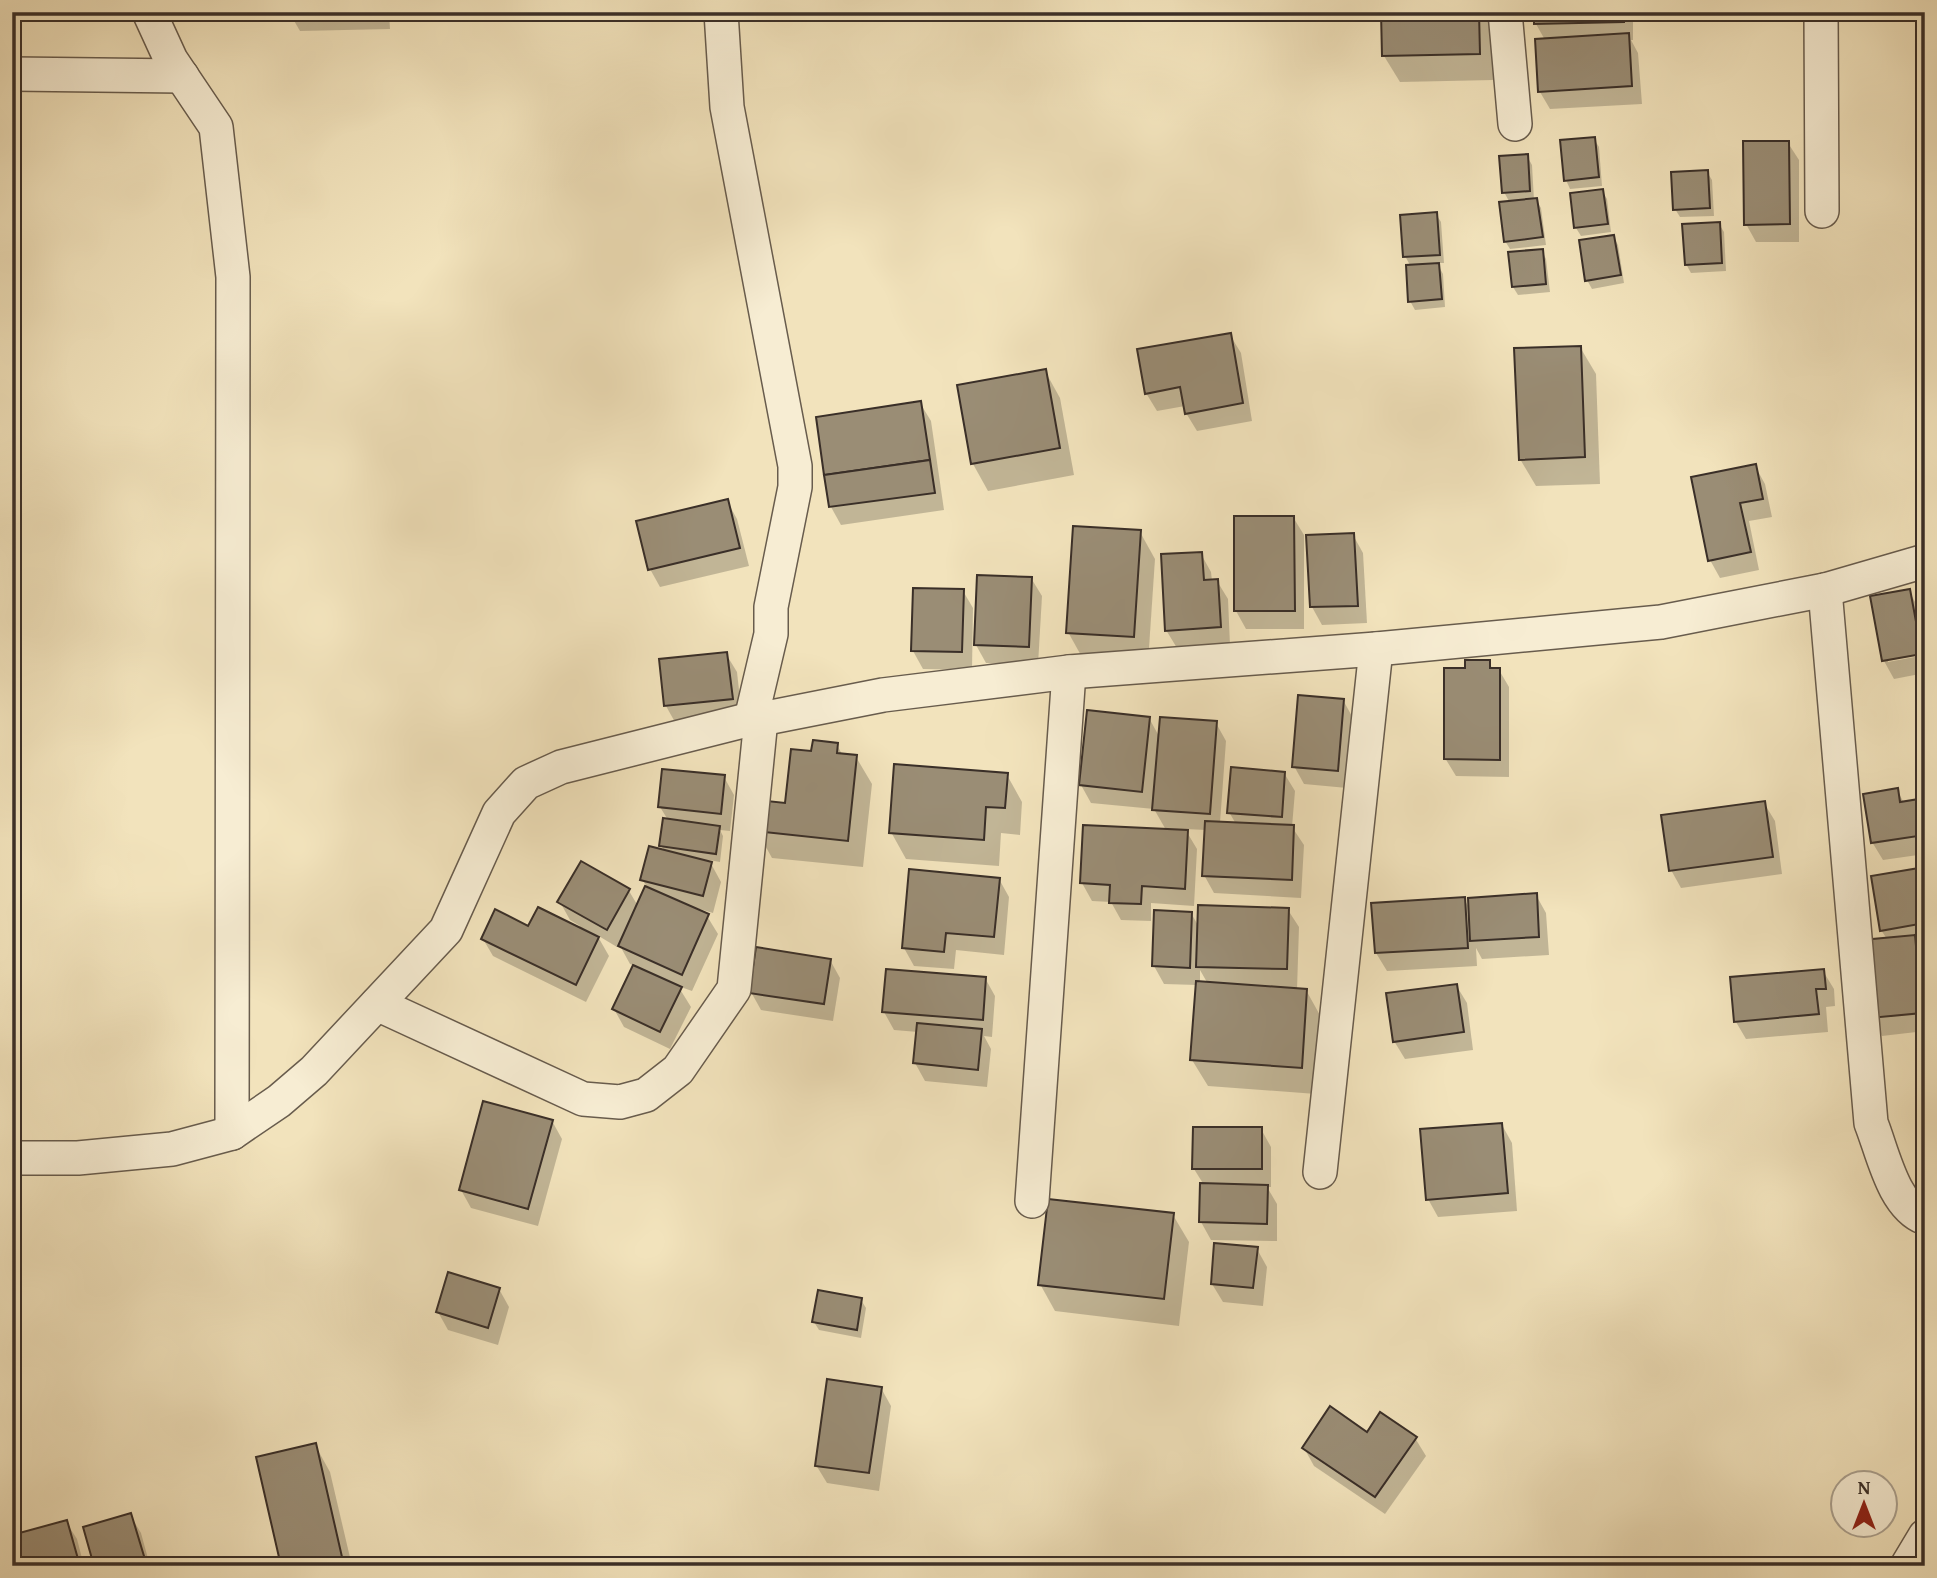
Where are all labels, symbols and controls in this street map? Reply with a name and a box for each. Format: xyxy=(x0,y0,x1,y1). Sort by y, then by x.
north arrow xyxy=(1828,1470,1898,1540)
text: N xyxy=(1858,1473,1871,1501)

